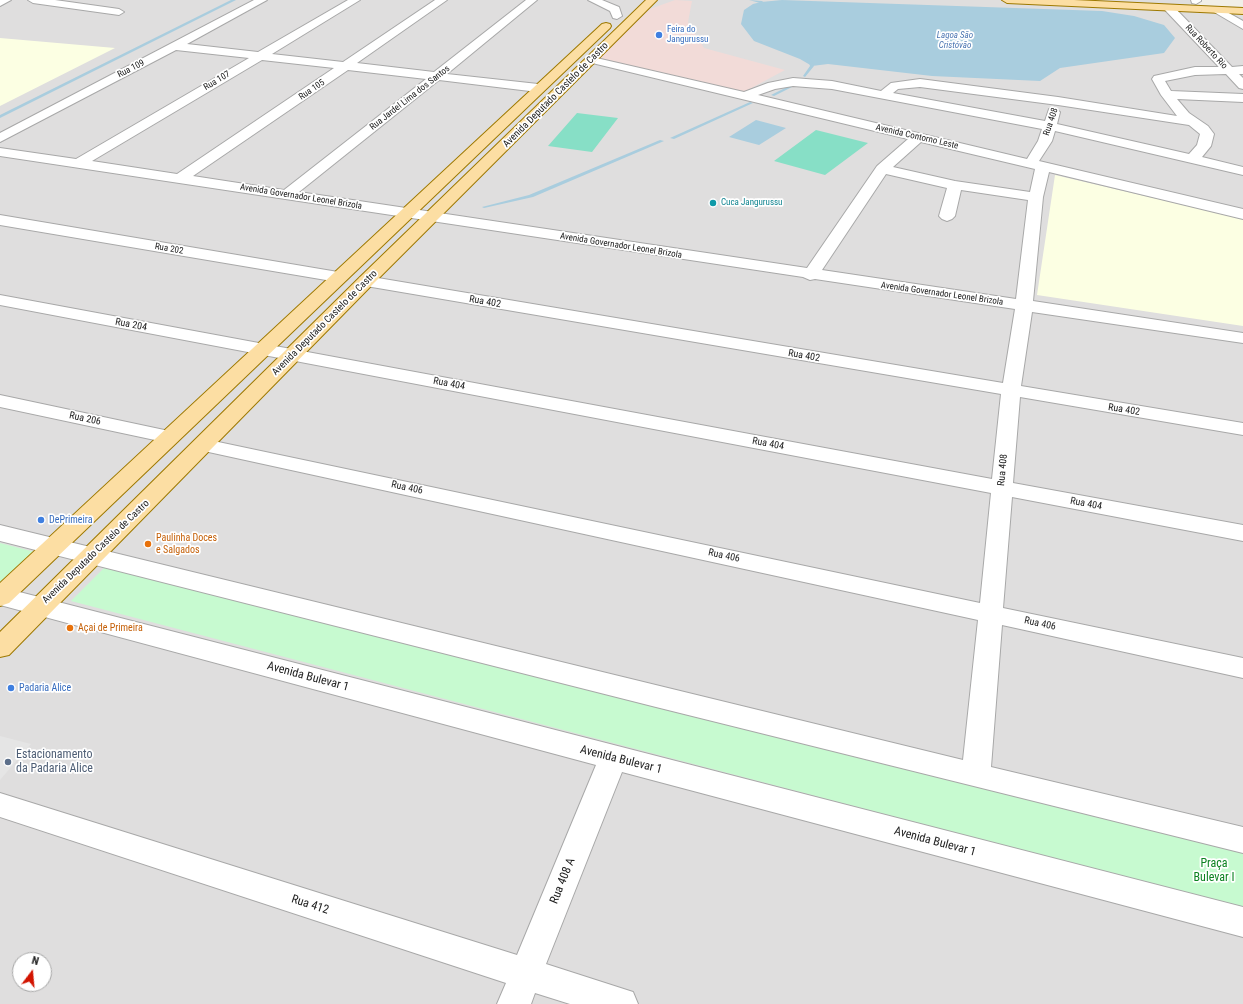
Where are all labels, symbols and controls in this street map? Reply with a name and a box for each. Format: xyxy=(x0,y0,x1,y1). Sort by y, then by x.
street label: Rua Roberto Rio xyxy=(1183,22,1229,72)
place label: Feira do Jangurussu xyxy=(667,25,708,46)
marker: Feira do Jangurussu xyxy=(654,30,664,40)
water label: Lagoa São Cristóvão xyxy=(937,31,973,52)
street label: Avenida Deputado Castelo de Castro xyxy=(501,40,611,150)
street label: Rua 109 xyxy=(116,58,146,80)
street label: Rua Jardel Lima dos Santos xyxy=(368,63,452,133)
street label: Rua 107 xyxy=(202,69,232,93)
street label: Rua 105 xyxy=(297,77,327,103)
street label: Rua 408 xyxy=(1041,107,1061,137)
street label: Avenida Contorno Leste xyxy=(875,122,959,152)
street label: Avenida Governador Leonel Brizola xyxy=(239,182,363,212)
marker: Cuca Jangurussu xyxy=(708,198,718,208)
place label: Cuca Jangurussu xyxy=(721,198,782,208)
street label: Avenida Governador Leonel Brizola xyxy=(559,231,683,261)
street label: Rua 202 xyxy=(154,241,184,257)
street label: Avenida Deputado Castelo de Castro xyxy=(270,268,380,378)
street label: Avenida Governador Leonel Brizola xyxy=(880,280,1004,308)
street label: Rua 402 xyxy=(468,293,502,311)
street label: Rua 204 xyxy=(114,316,148,334)
street label: Rua 402 xyxy=(787,347,821,365)
street label: Rua 404 xyxy=(432,375,466,393)
street label: Rua 402 xyxy=(1107,402,1141,418)
street label: Rua 206 xyxy=(68,410,102,428)
street label: Rua 404 xyxy=(751,435,785,453)
street label: Rua 408 xyxy=(996,454,1010,486)
street label: Rua 406 xyxy=(390,479,424,497)
street label: Rua 404 xyxy=(1069,495,1103,513)
street label: Avenida Deputado Castelo de Castro xyxy=(40,498,152,606)
place label: DePrimeira xyxy=(49,514,92,526)
marker: DePrimeira xyxy=(36,515,46,525)
place label: Paulinha Doces e Salgados xyxy=(156,532,217,556)
marker: Paulinha Doces e Salgados xyxy=(143,539,153,549)
street label: Rua 406 xyxy=(707,547,741,565)
street label: Rua 406 xyxy=(1023,615,1057,633)
place label: Açai de Primeira xyxy=(78,622,143,634)
marker: Açai de Primeira xyxy=(65,623,75,633)
street label: Avenida Bulevar 1 xyxy=(266,659,350,695)
place label: Padaria Alice xyxy=(19,682,71,694)
marker: Padaria Alice xyxy=(6,683,16,693)
street label: Avenida Bulevar 1 xyxy=(578,743,664,777)
place label: Estacionamento da Padaria Alice xyxy=(16,748,93,776)
marker: Estacionamento da Padaria Alice xyxy=(3,757,13,767)
street label: Avenida Bulevar 1 xyxy=(893,824,977,860)
street label: Rua 408 A xyxy=(547,856,579,906)
park label: Praça Bulevar I xyxy=(1194,857,1234,885)
street label: Rua 412 xyxy=(289,892,331,918)
north arrow xyxy=(12,952,52,992)
text: N xyxy=(30,954,40,968)

